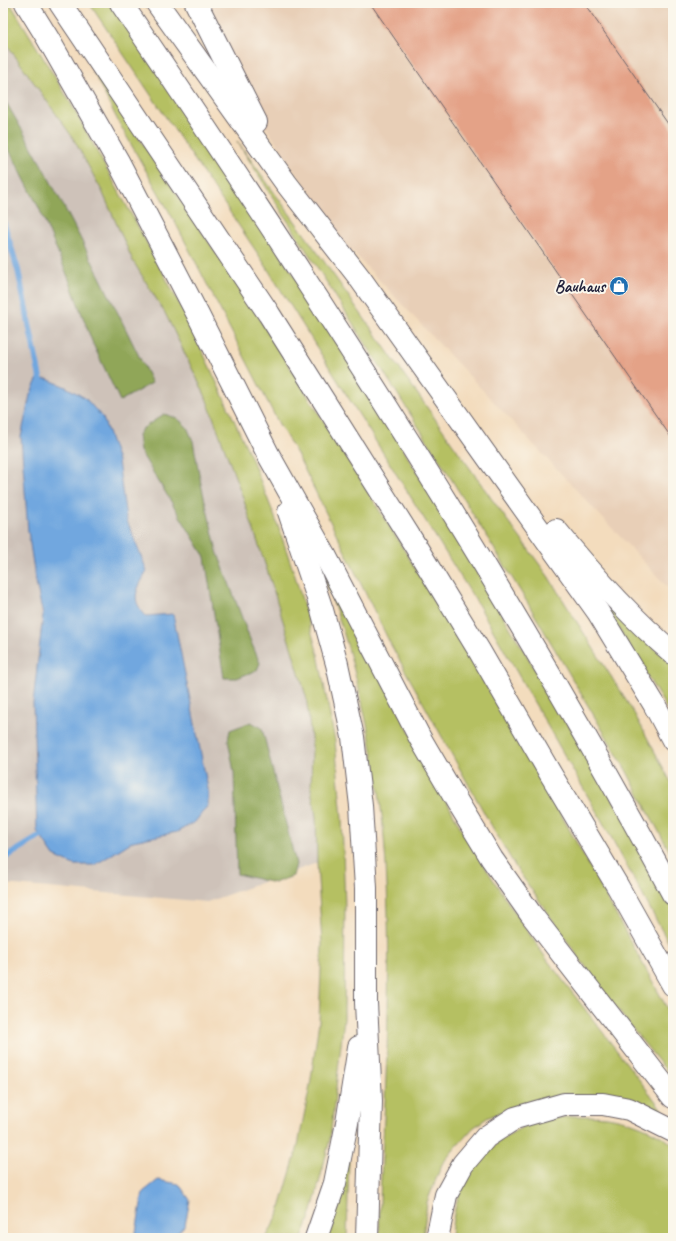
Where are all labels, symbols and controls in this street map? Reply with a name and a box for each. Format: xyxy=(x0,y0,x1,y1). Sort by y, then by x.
shop icon: Bauhaus xyxy=(608,275,630,297)
place label: Bauhaus xyxy=(555,276,607,297)

